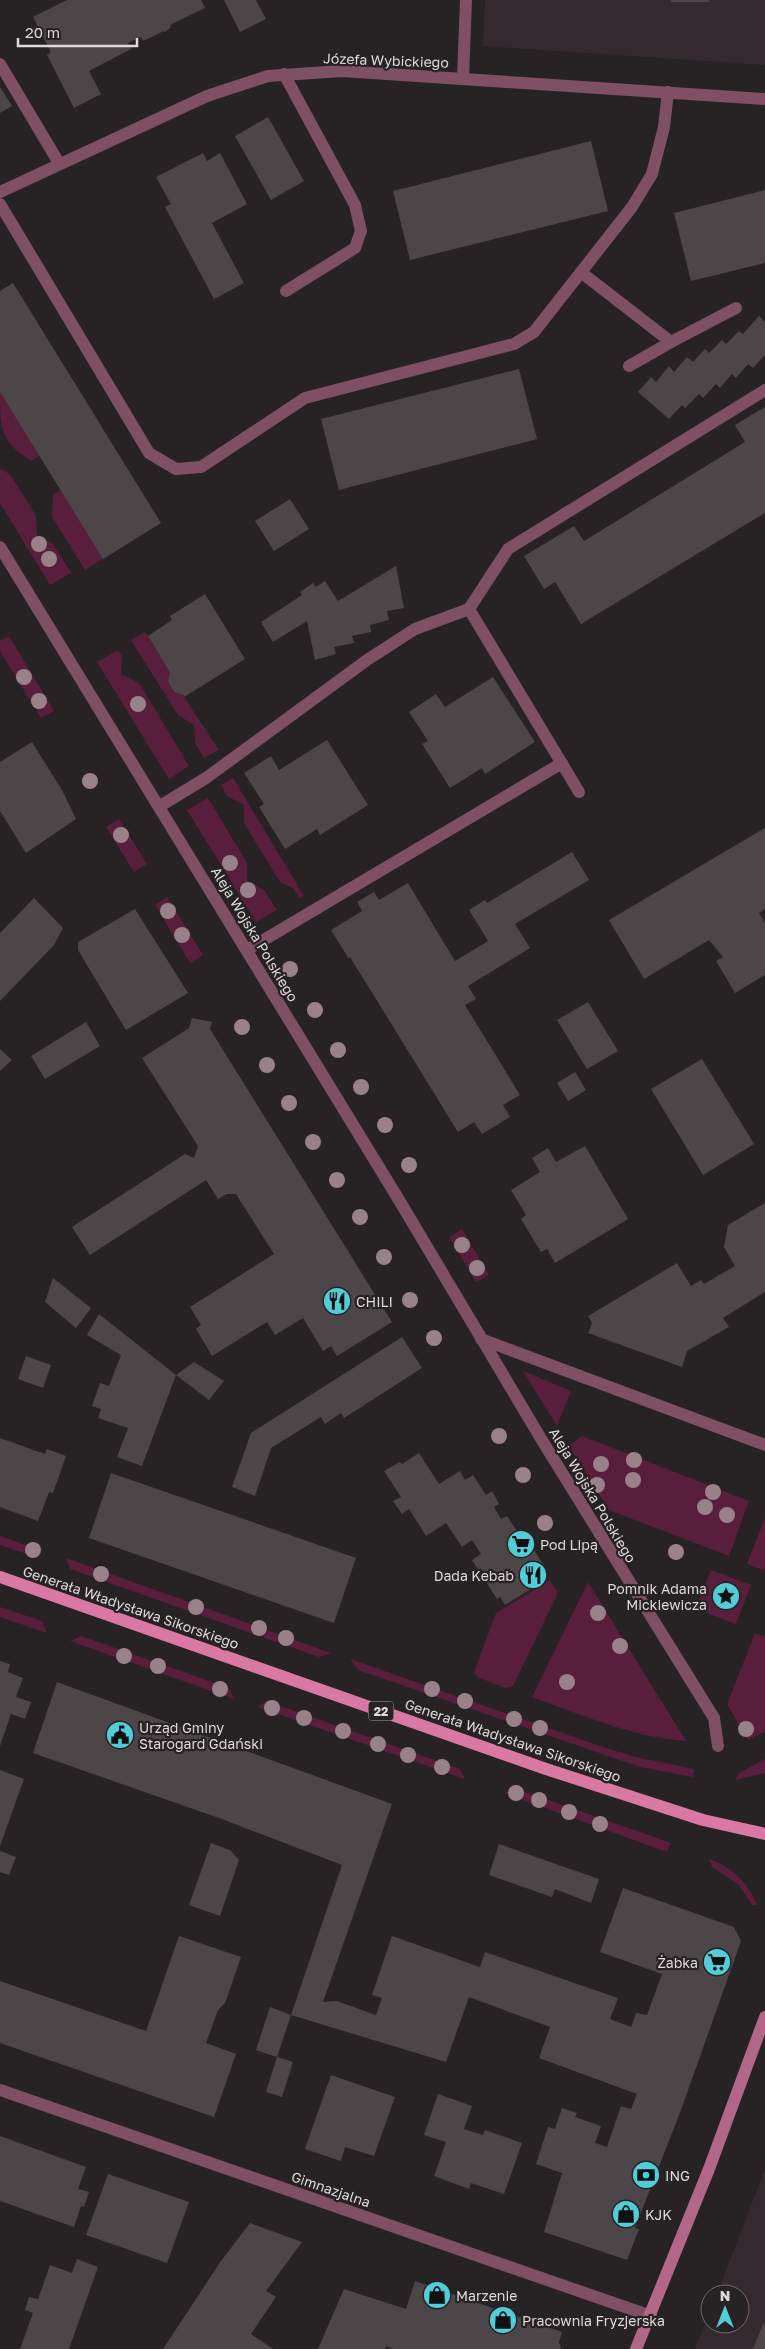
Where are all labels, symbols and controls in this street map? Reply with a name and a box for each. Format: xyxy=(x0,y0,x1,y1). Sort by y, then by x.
scale bar xyxy=(18,15,136,47)
text: 20 m xyxy=(25,23,60,41)
street label: Józefa Wybickiego xyxy=(323,49,449,71)
street label: Aleja Wojska Polskiego xyxy=(208,863,302,1005)
restaurant icon: CHILI xyxy=(322,1286,352,1316)
place label: CHILI xyxy=(356,1293,393,1310)
street label: Aleja Wojska Polskiego xyxy=(546,1424,640,1566)
supermarket icon: Pod Lipą xyxy=(506,1529,536,1559)
place label: Pod Lipą xyxy=(540,1536,598,1553)
restaurant icon: Dada Kebab xyxy=(518,1560,548,1590)
street label: Generała Władysława Sikorskiego xyxy=(21,1562,241,1652)
place label: Dada Kebab xyxy=(434,1567,514,1584)
place label: Pomnik Adama Mickiewicza xyxy=(607,1580,707,1613)
place icon: Pomnik Adama Mickiewicza xyxy=(711,1581,741,1611)
street label: Generała Władysława Sikorskiego xyxy=(403,1695,623,1785)
road number: 22 xyxy=(368,1702,394,1720)
place label: Urząd Gminy Starogard Gdański xyxy=(139,1719,263,1752)
public building icon: Urząd Gminy Starogard Gdański xyxy=(105,1720,135,1750)
supermarket icon: Żabka xyxy=(702,1947,732,1977)
place label: Żabka xyxy=(657,1954,698,1971)
bank icon: ING xyxy=(631,2160,661,2190)
place label: ING xyxy=(665,2167,690,2184)
street label: Gimnazjalna xyxy=(289,2168,373,2210)
shop icon: KJK xyxy=(611,2199,641,2229)
place label: KJK xyxy=(645,2206,672,2223)
shop icon: Marzenie xyxy=(422,2280,452,2310)
north arrow xyxy=(700,2284,750,2334)
place label: Marzenie xyxy=(456,2287,517,2304)
text: N xyxy=(720,2287,730,2304)
shop icon: Pracownia Fryzjerska xyxy=(488,2305,518,2335)
place label: Pracownia Fryzjerska xyxy=(522,2312,665,2329)

